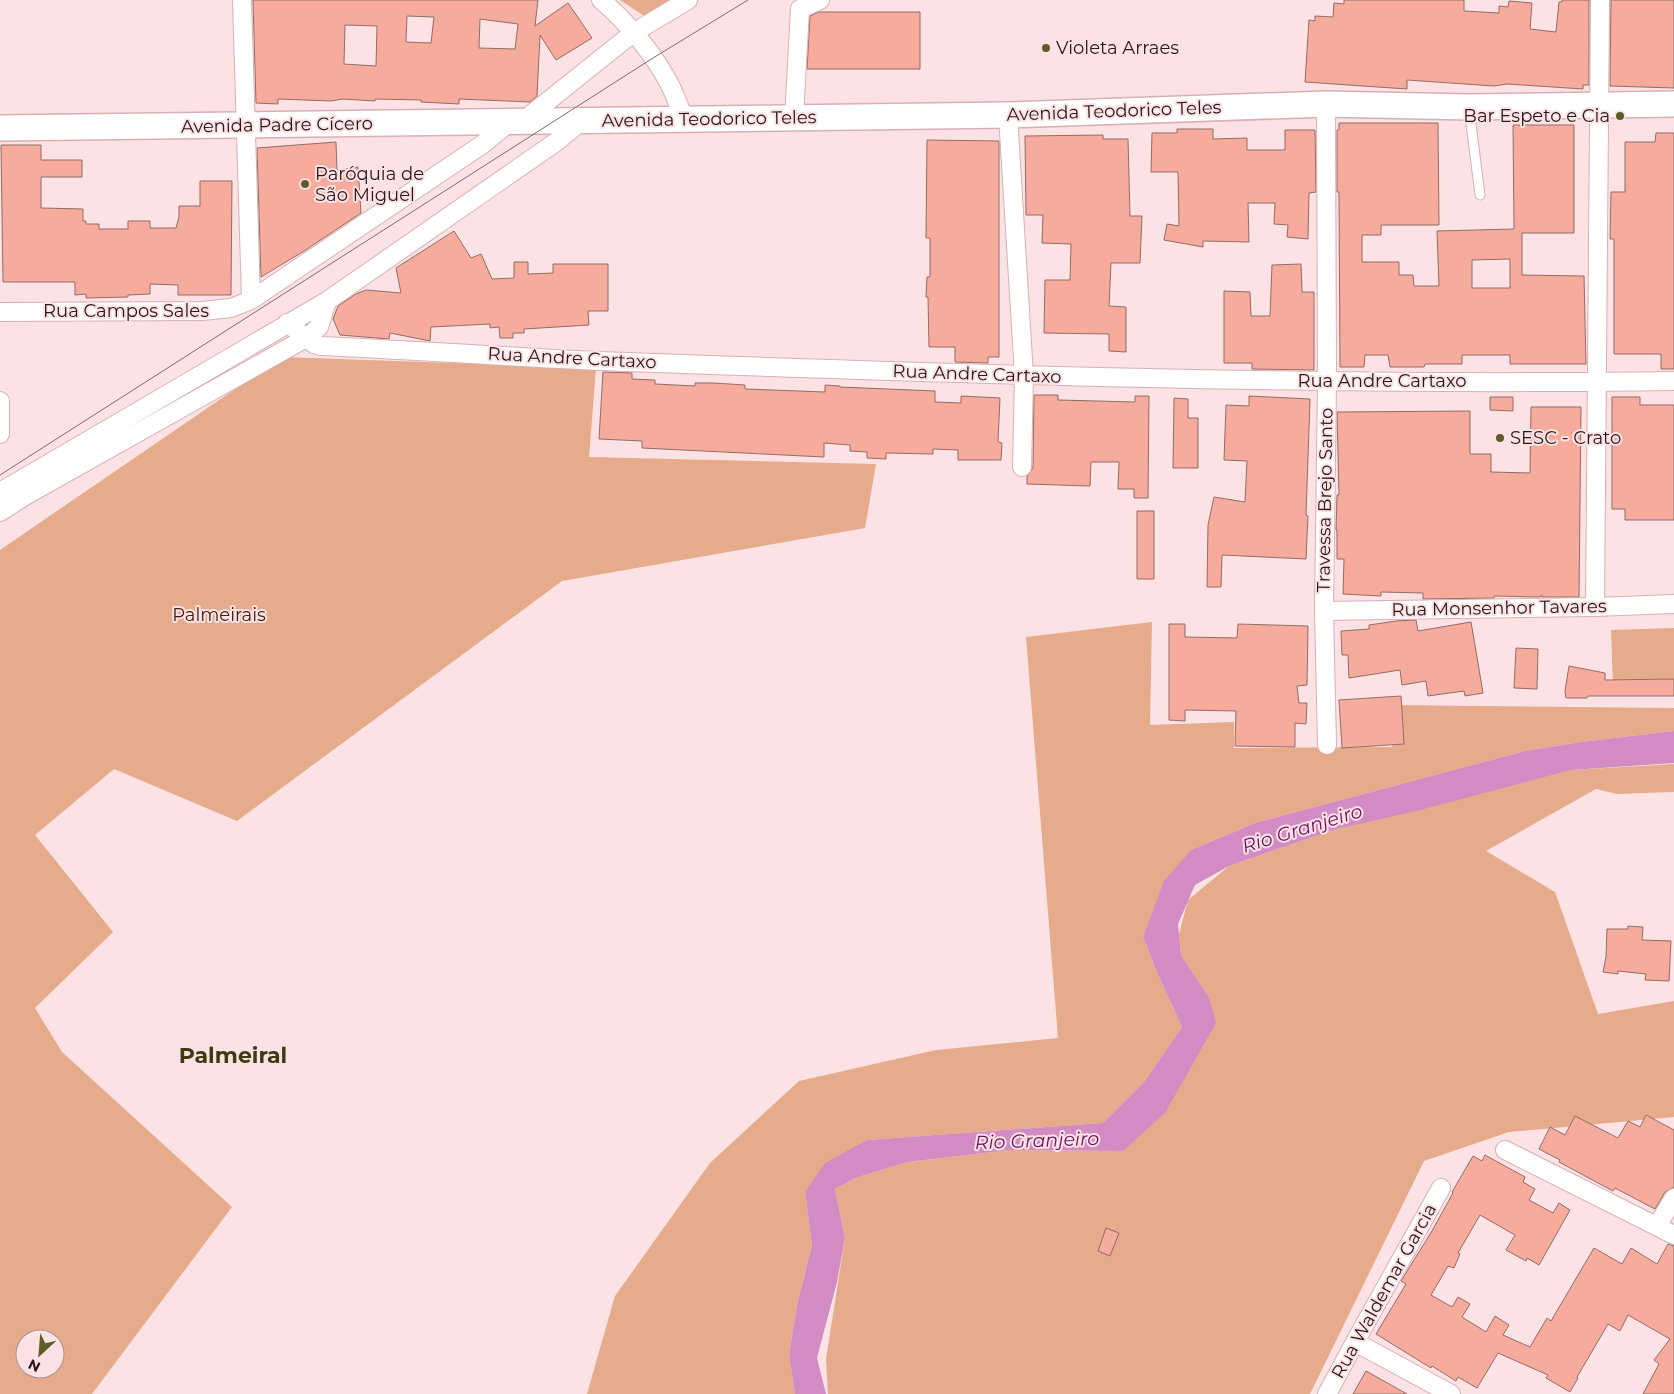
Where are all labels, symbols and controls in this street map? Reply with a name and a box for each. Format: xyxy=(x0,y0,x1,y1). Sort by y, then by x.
place label: Violeta Arraes xyxy=(1056,37,1179,59)
marker: Violeta Arraes xyxy=(1040,42,1052,54)
street label: Avenida Teodorico Teles xyxy=(1006,96,1222,126)
place label: Bar Espeto e Cia xyxy=(1463,105,1610,127)
street label: Avenida Teodorico Teles xyxy=(601,106,817,132)
marker: Bar Espeto e Cia xyxy=(1614,110,1626,122)
street label: Avenida Padre Cícero xyxy=(181,112,373,138)
place label: Paróquia de São Miguel xyxy=(315,163,424,206)
marker: Paróquia de São Miguel xyxy=(299,178,311,190)
street label: Rua Campos Sales xyxy=(43,300,209,322)
street label: Rua Andre Cartaxo xyxy=(487,343,657,373)
street label: Rua Andre Cartaxo xyxy=(892,360,1062,388)
street label: Rua Andre Cartaxo xyxy=(1297,370,1467,392)
street label: Travessa Brejo Santo xyxy=(1312,408,1338,592)
place label: SESC - Crato xyxy=(1510,427,1621,449)
marker: SESC - Crato xyxy=(1494,432,1506,444)
street label: Rua Monsenhor Tavares xyxy=(1391,595,1607,621)
park label: Palmeirais xyxy=(172,604,266,626)
water label: Rio Granjeiro xyxy=(1239,799,1365,858)
district label: Palmeiral xyxy=(179,1042,287,1069)
water label: Rio Granjeiro xyxy=(974,1127,1100,1154)
street label: Rua Waldemar Garcia xyxy=(1327,1200,1441,1382)
north arrow xyxy=(15,1329,65,1379)
text: N xyxy=(25,1355,43,1376)

